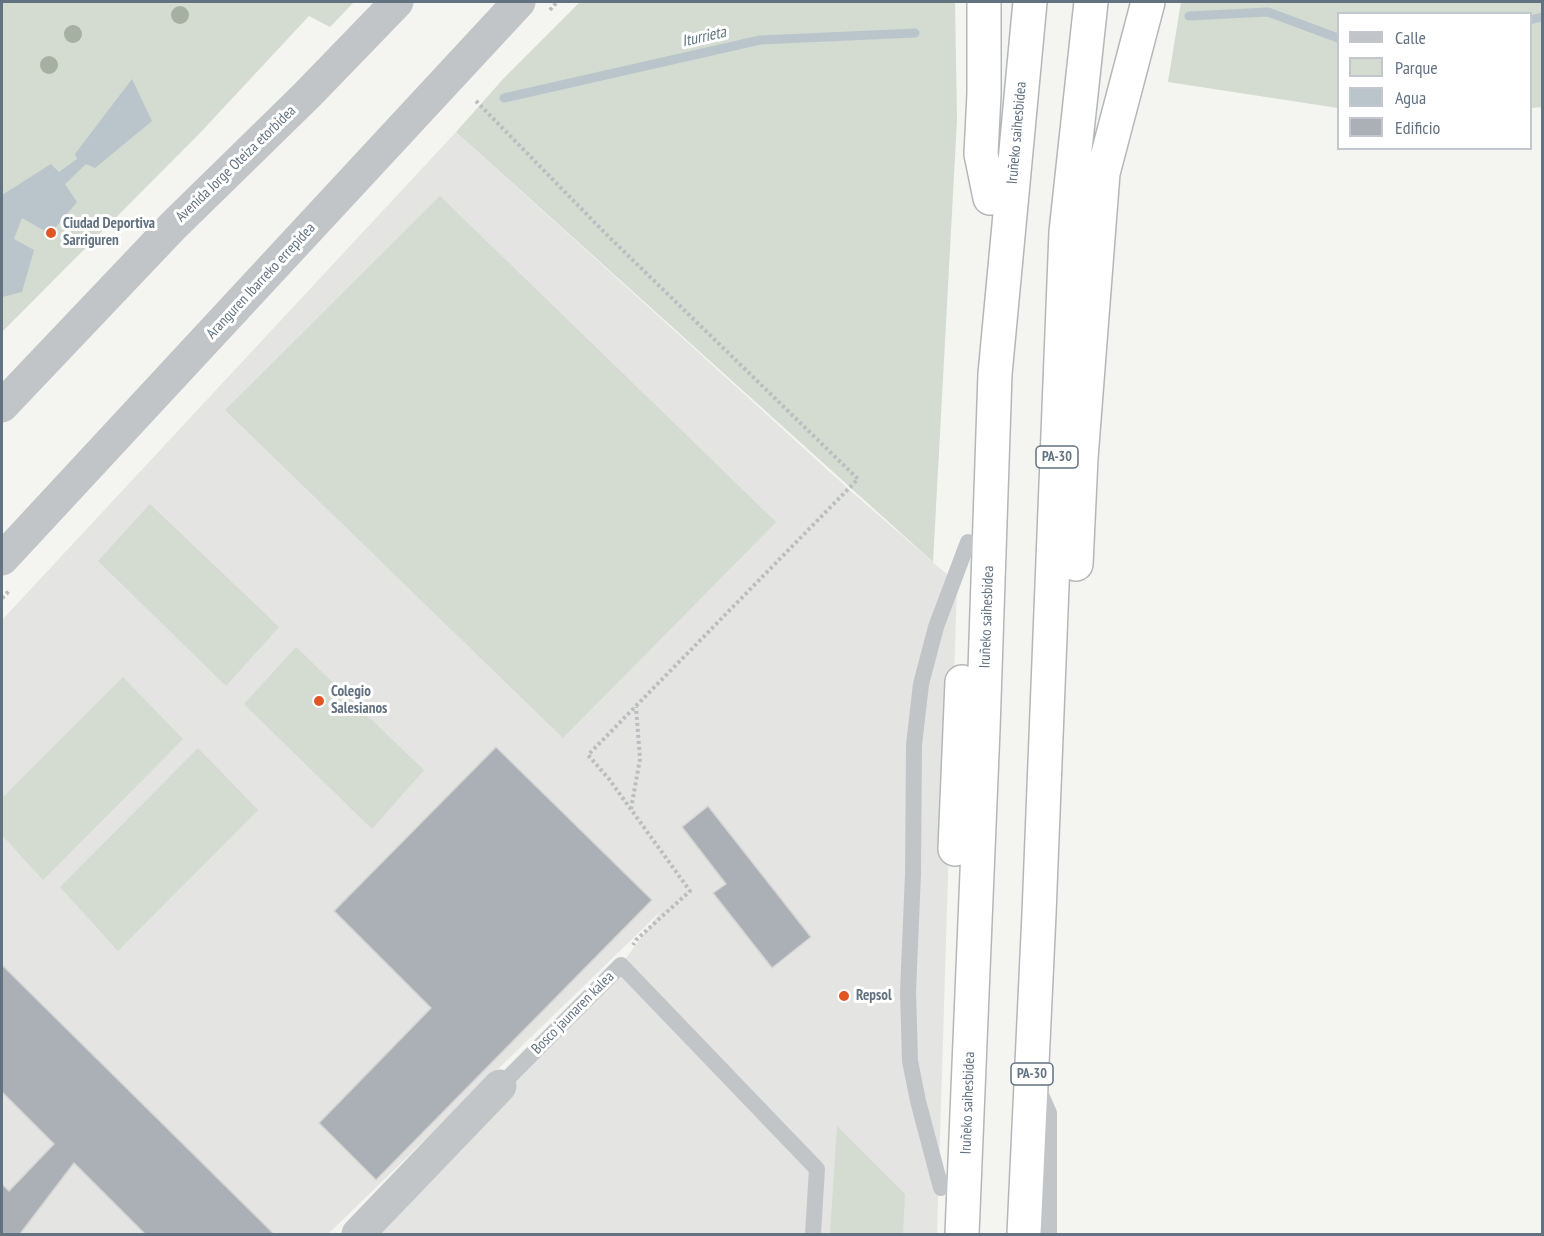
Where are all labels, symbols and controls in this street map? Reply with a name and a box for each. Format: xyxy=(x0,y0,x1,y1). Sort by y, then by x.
legend xyxy=(1337,12,1532,150)
water label: Iturrieta xyxy=(680,23,728,51)
text: Calle xyxy=(1395,26,1426,49)
text: Parque xyxy=(1395,56,1438,79)
street label: Iruñeko saihesbidea xyxy=(1004,81,1030,185)
text: Agua xyxy=(1395,86,1426,109)
street label: Avenida Jorge Oteiza etorbidea xyxy=(172,102,300,226)
text: Edificio xyxy=(1395,116,1440,139)
place label: Ciudad Deportiva Sarriguren xyxy=(63,215,155,250)
street label: Aranguren Ibarreko errepidea xyxy=(203,219,319,343)
marker: Ciudad Deportiva Sarriguren xyxy=(44,226,58,240)
road number: PA-30 xyxy=(1036,446,1078,468)
street label: Iruñeko saihesbidea xyxy=(976,565,998,669)
place label: Colegio Salesianos xyxy=(331,683,387,718)
marker: Colegio Salesianos xyxy=(312,694,326,708)
street label: Bosco jaunaren kalea xyxy=(528,968,618,1058)
place label: Repsol xyxy=(856,987,892,1005)
marker: Repsol xyxy=(837,989,851,1003)
street label: Iruñeko saihesbidea xyxy=(957,1051,979,1155)
road number: PA-30 xyxy=(1011,1063,1053,1085)

